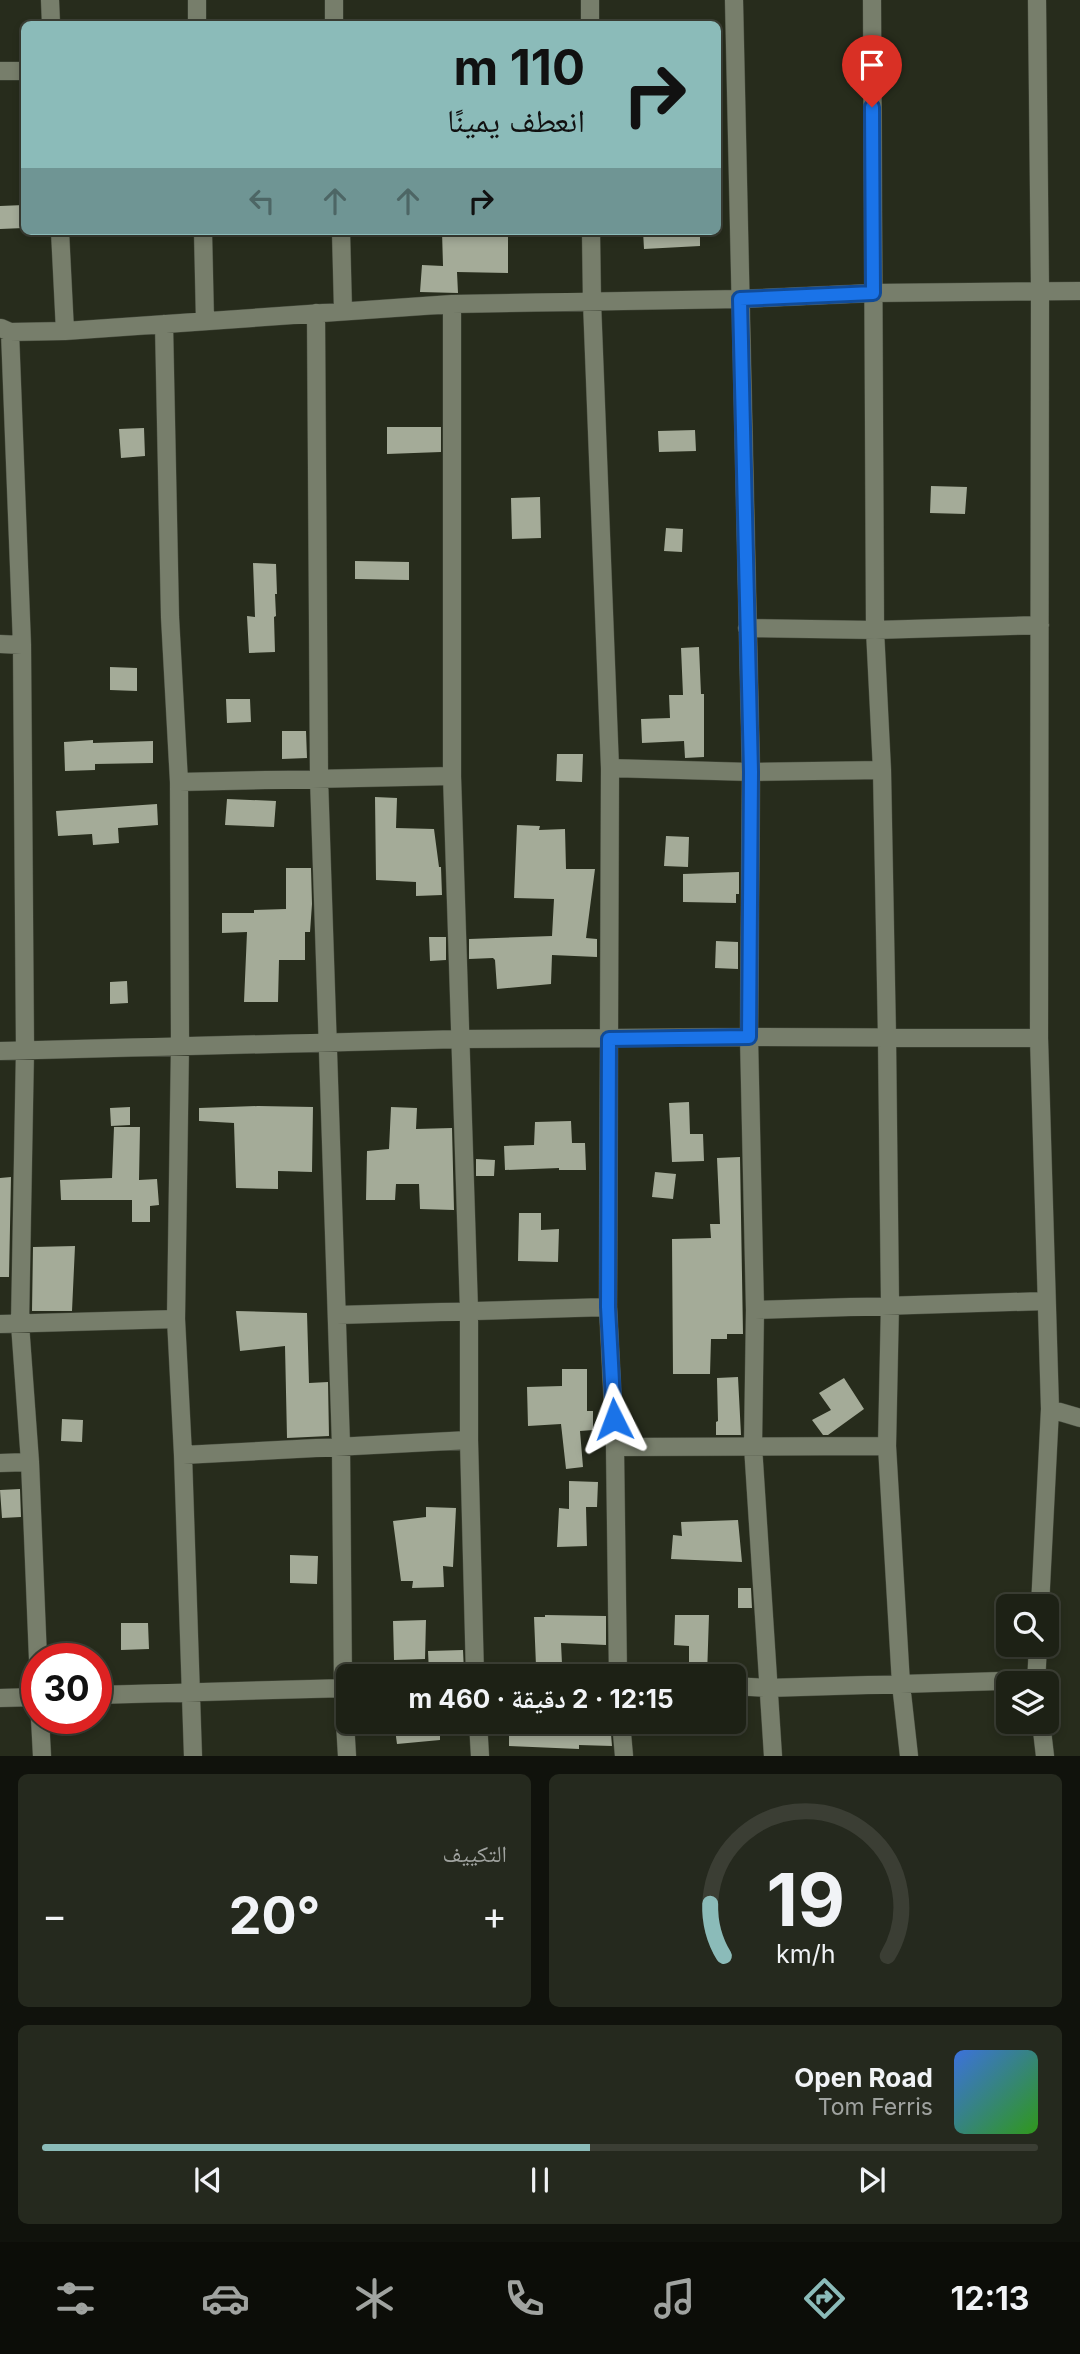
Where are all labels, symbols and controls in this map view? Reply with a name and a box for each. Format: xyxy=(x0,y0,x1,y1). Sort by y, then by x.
pin xyxy=(842,35,902,107)
text: 110 m xyxy=(453,38,585,97)
icon: arrive xyxy=(853,46,891,84)
icon: right xyxy=(609,49,700,140)
text: انعطف يمينًا xyxy=(447,101,585,140)
icon: left xyxy=(243,182,281,220)
icon: ahead xyxy=(316,182,354,220)
icon: ahead xyxy=(389,182,427,220)
icon: right xyxy=(462,182,500,220)
position arrow xyxy=(577,1382,651,1456)
map controls xyxy=(996,1594,1059,1734)
button: search xyxy=(996,1594,1059,1657)
speed limit sign: 30 xyxy=(21,1643,112,1734)
button: layers xyxy=(996,1671,1059,1734)
text: 12:15 · 2 دقيقة · 460 m xyxy=(408,1683,674,1714)
text: التكييف xyxy=(442,1840,507,1868)
text: 19 xyxy=(766,1856,845,1945)
text: 20° xyxy=(229,1884,320,1947)
text: − xyxy=(42,1892,67,1938)
text: + xyxy=(482,1892,507,1938)
text: km/h xyxy=(776,1939,835,1969)
text: Open Road xyxy=(794,2062,933,2093)
text: Tom Ferris xyxy=(818,2093,933,2121)
icon: previous xyxy=(189,2161,227,2199)
icon: pause xyxy=(521,2161,559,2199)
icon: next xyxy=(853,2161,891,2199)
icon: filters xyxy=(51,2274,100,2323)
icon: car xyxy=(201,2274,250,2323)
icon: climate xyxy=(350,2274,399,2323)
icon: phone xyxy=(500,2274,549,2323)
icon: music xyxy=(650,2274,699,2323)
icon: directions xyxy=(800,2274,849,2323)
text: 12:13 xyxy=(950,2279,1030,2318)

